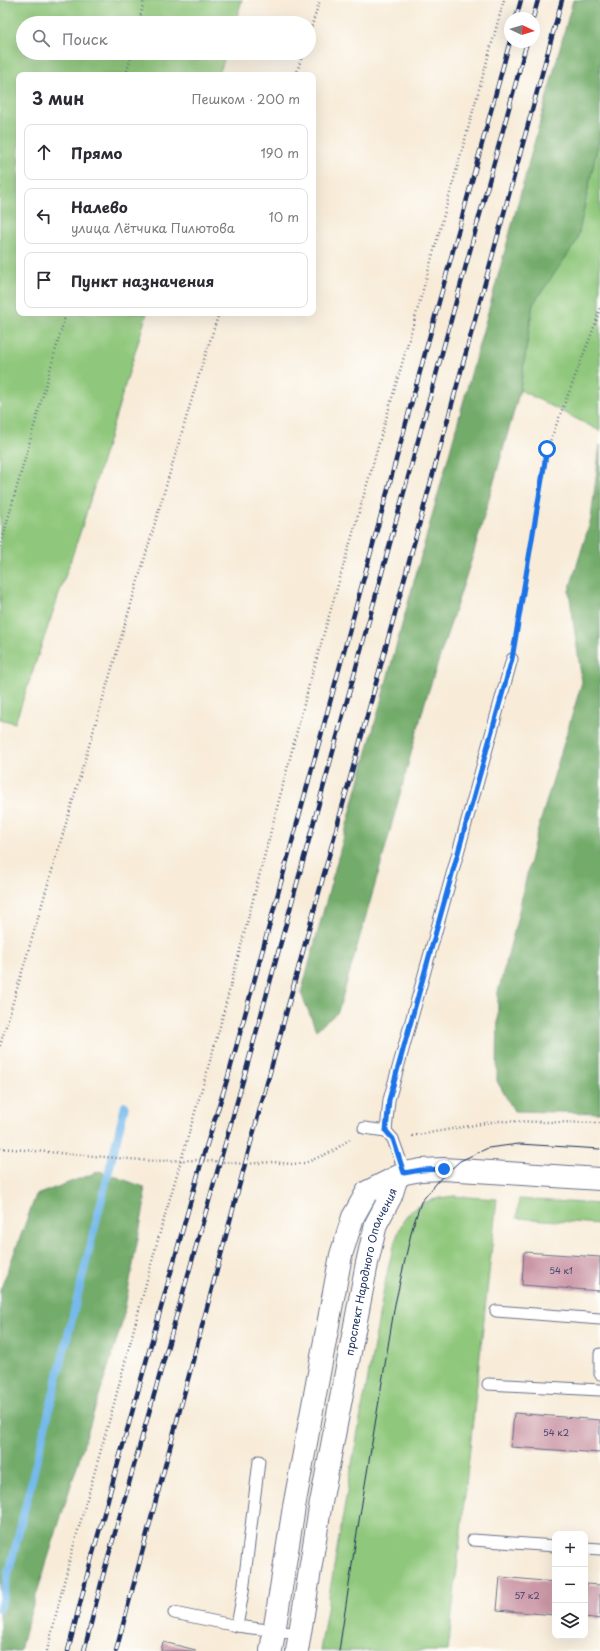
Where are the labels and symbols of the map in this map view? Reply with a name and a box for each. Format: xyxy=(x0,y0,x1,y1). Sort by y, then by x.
north arrow xyxy=(504,12,540,48)
route start xyxy=(538,440,556,458)
route end xyxy=(435,1160,453,1178)
street label: проспект Народного Ополчения xyxy=(340,1186,401,1357)
house number: 54 к1 xyxy=(549,1263,573,1277)
house number: 54 к2 xyxy=(543,1425,569,1439)
house number: 57 к2 xyxy=(514,1588,540,1602)

